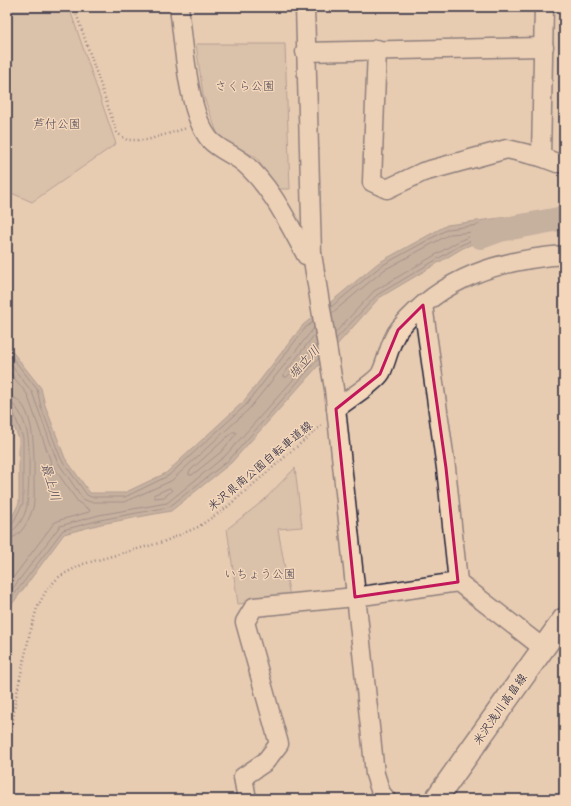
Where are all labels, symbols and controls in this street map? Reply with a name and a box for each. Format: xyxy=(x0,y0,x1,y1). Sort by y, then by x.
park label: さくら公園 xyxy=(215,79,275,93)
park label: 芦付公園 xyxy=(33,117,81,131)
water label: 堀立川 xyxy=(285,343,323,381)
street label: 米沢県南公園自転車道線 xyxy=(205,418,315,514)
water label: 最上川 xyxy=(38,461,64,503)
park label: いちょう公園 xyxy=(224,567,296,581)
street label: 米沢浅川高畠線 xyxy=(470,671,530,747)

